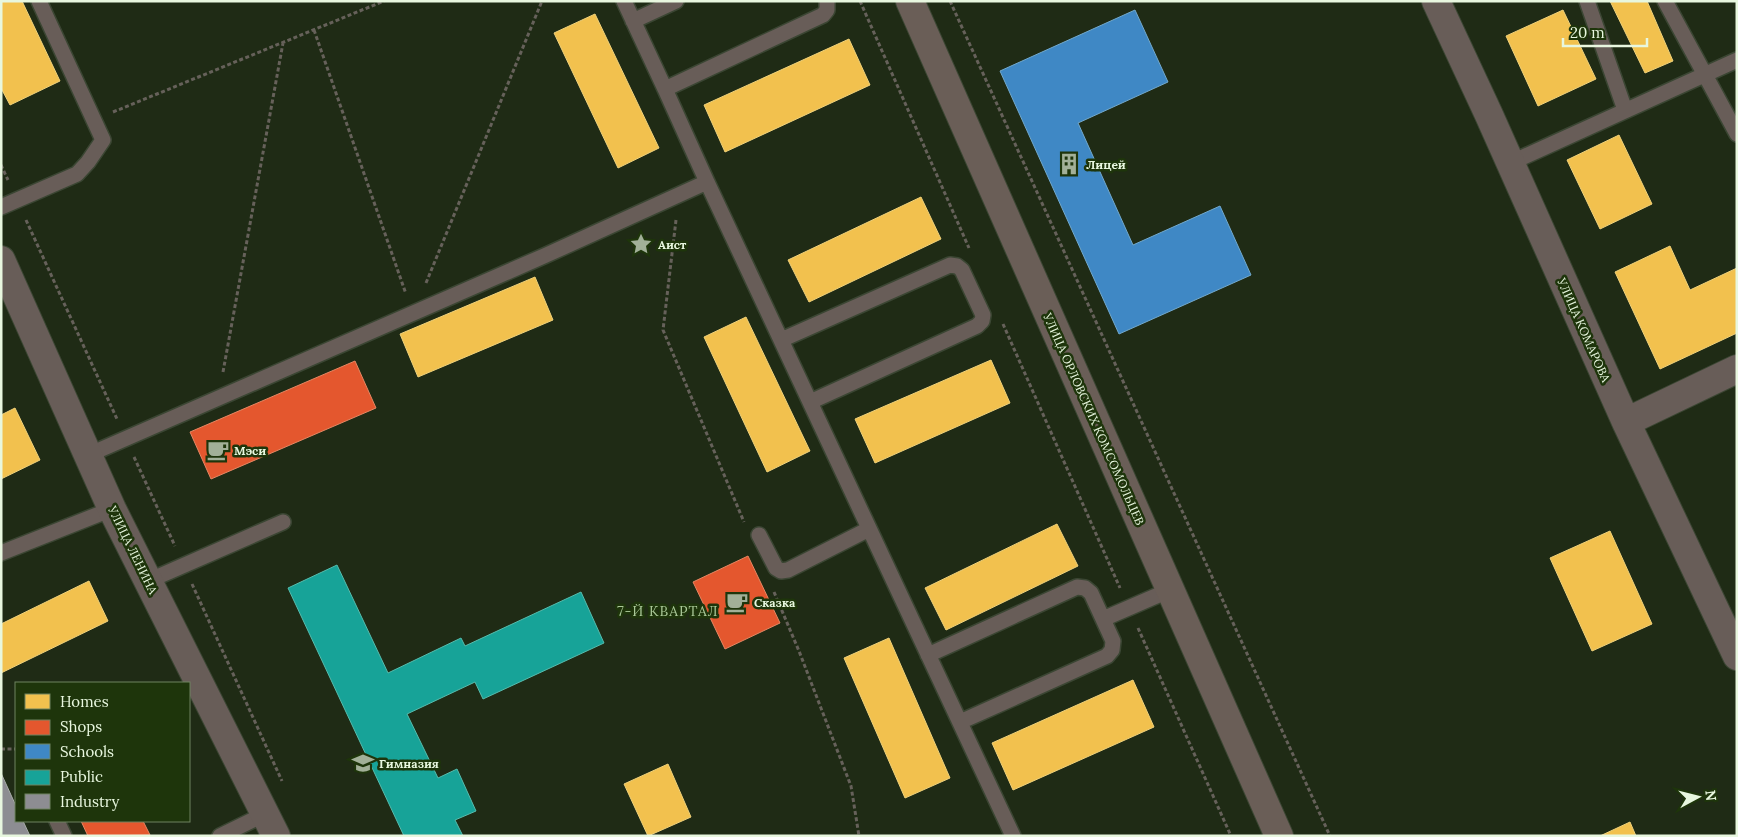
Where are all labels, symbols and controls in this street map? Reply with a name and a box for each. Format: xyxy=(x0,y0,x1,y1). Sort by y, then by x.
scale bar xyxy=(1563,15,1647,47)
text: 20 m xyxy=(1570,23,1605,42)
building icon: Лицей xyxy=(1056,151,1082,177)
place label: Лицей xyxy=(1086,157,1126,172)
place icon: Аист xyxy=(628,231,654,257)
place label: Аист xyxy=(658,237,687,252)
street label: УЛИЦА КОМАРОВА xyxy=(1554,275,1614,385)
street label: УЛИЦА ОРЛОВСКИХ КОМСОМОЛЬЦЕВ xyxy=(1040,310,1148,527)
cafe icon: Мэси xyxy=(205,437,231,463)
place label: Мэси xyxy=(234,443,266,458)
street label: УЛИЦА ЛЕНИНА xyxy=(105,502,161,597)
cafe icon: Сказка xyxy=(724,589,750,615)
place label: Сказка xyxy=(754,595,796,610)
district label: 7-Й КВАРТАЛ xyxy=(617,602,719,620)
legend xyxy=(15,682,190,822)
text: Homes xyxy=(60,692,109,711)
text: Shops xyxy=(60,717,102,736)
text: Schools xyxy=(60,742,114,761)
school or university icon: Гимназия xyxy=(350,750,376,776)
place label: Гимназия xyxy=(379,756,439,771)
text: Public xyxy=(60,767,103,786)
north arrow xyxy=(1673,772,1723,822)
text: N xyxy=(1701,789,1721,802)
text: Industry xyxy=(60,792,119,811)

